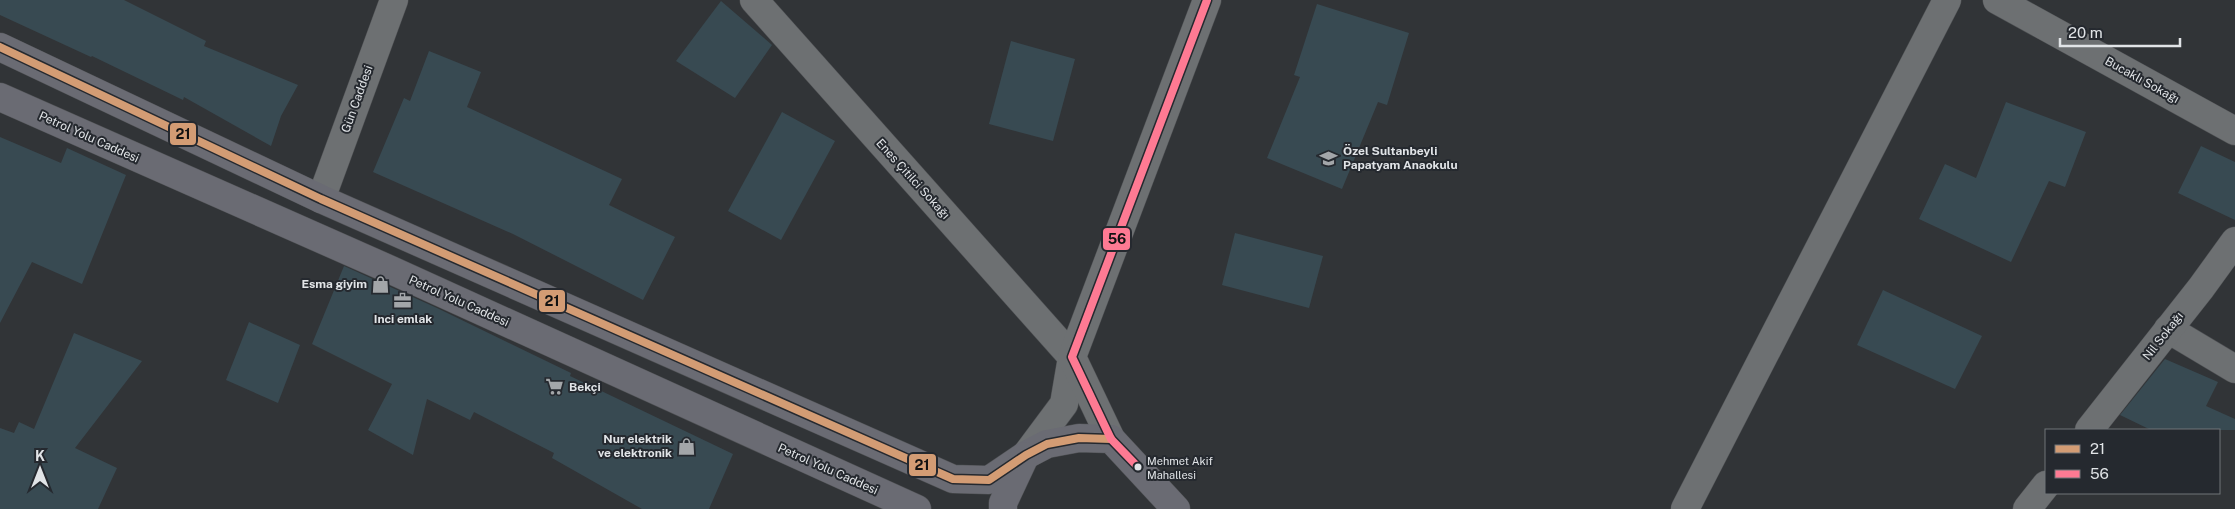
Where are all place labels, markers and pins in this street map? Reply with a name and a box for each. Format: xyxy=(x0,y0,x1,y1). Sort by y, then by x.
place label: Özel Sultanbeyli Papatyam Anaokulu xyxy=(1343,143,1458,172)
school or university icon: Özel Sultanbeyli Papatyam Anaokulu xyxy=(1319,148,1339,168)
shop icon: Esma giyim xyxy=(371,274,391,294)
place label: Esma giyim xyxy=(301,277,367,291)
office icon: Inci emlak xyxy=(393,290,413,310)
place label: Inci emlak xyxy=(374,312,432,326)
supermarket icon: Bekçi xyxy=(545,377,565,397)
place label: Bekçi xyxy=(569,380,601,394)
place label: Nur elektrik ve elektronik xyxy=(598,432,672,460)
shop icon: Nur elektrik ve elektronik xyxy=(676,436,696,456)
place label: Mehmet Akif Mahallesi xyxy=(1147,455,1213,481)
marker: Mehmet Akif Mahallesi xyxy=(1133,462,1143,472)

